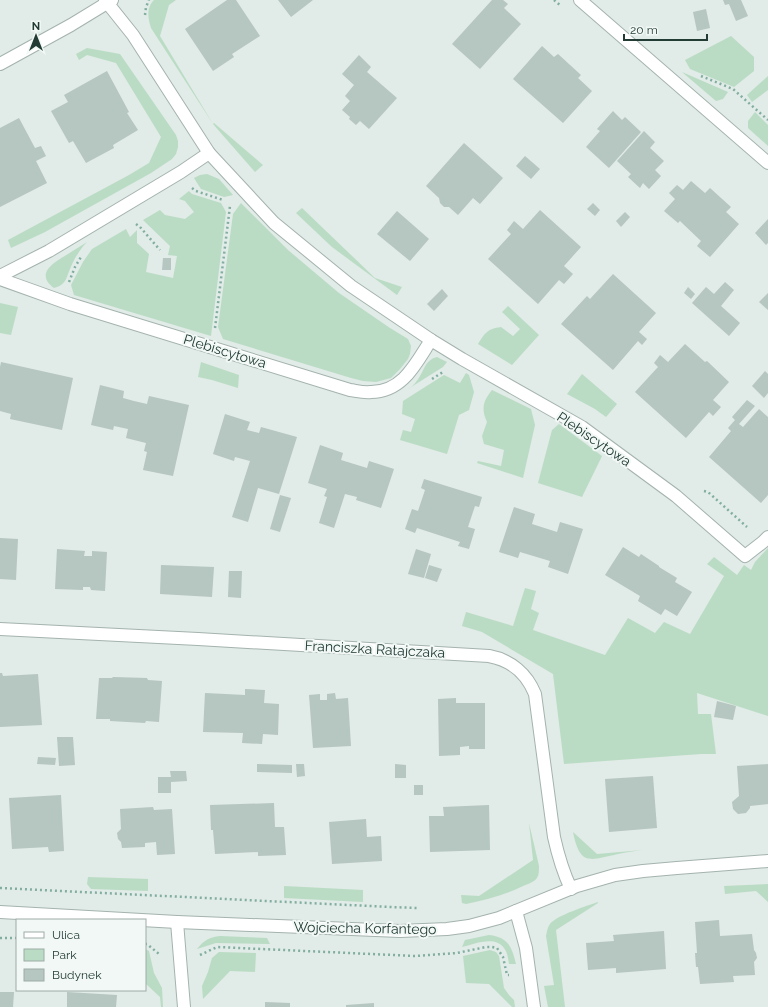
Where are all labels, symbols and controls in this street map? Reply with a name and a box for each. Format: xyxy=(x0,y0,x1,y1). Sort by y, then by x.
north arrow xyxy=(16,16,56,56)
scale bar xyxy=(624,16,707,42)
text: N xyxy=(32,20,40,33)
text: 20 m xyxy=(630,23,658,37)
street label: Plebiscytowa xyxy=(182,331,268,371)
street label: Plebiscytowa xyxy=(554,408,634,470)
street label: Franciszka Ratajczaka xyxy=(304,637,446,661)
legend xyxy=(16,919,146,991)
street label: Wojciecha Korfantego xyxy=(293,919,437,937)
text: Ulica xyxy=(52,928,80,942)
text: Park xyxy=(52,948,77,962)
text: Budynek xyxy=(52,968,102,982)

